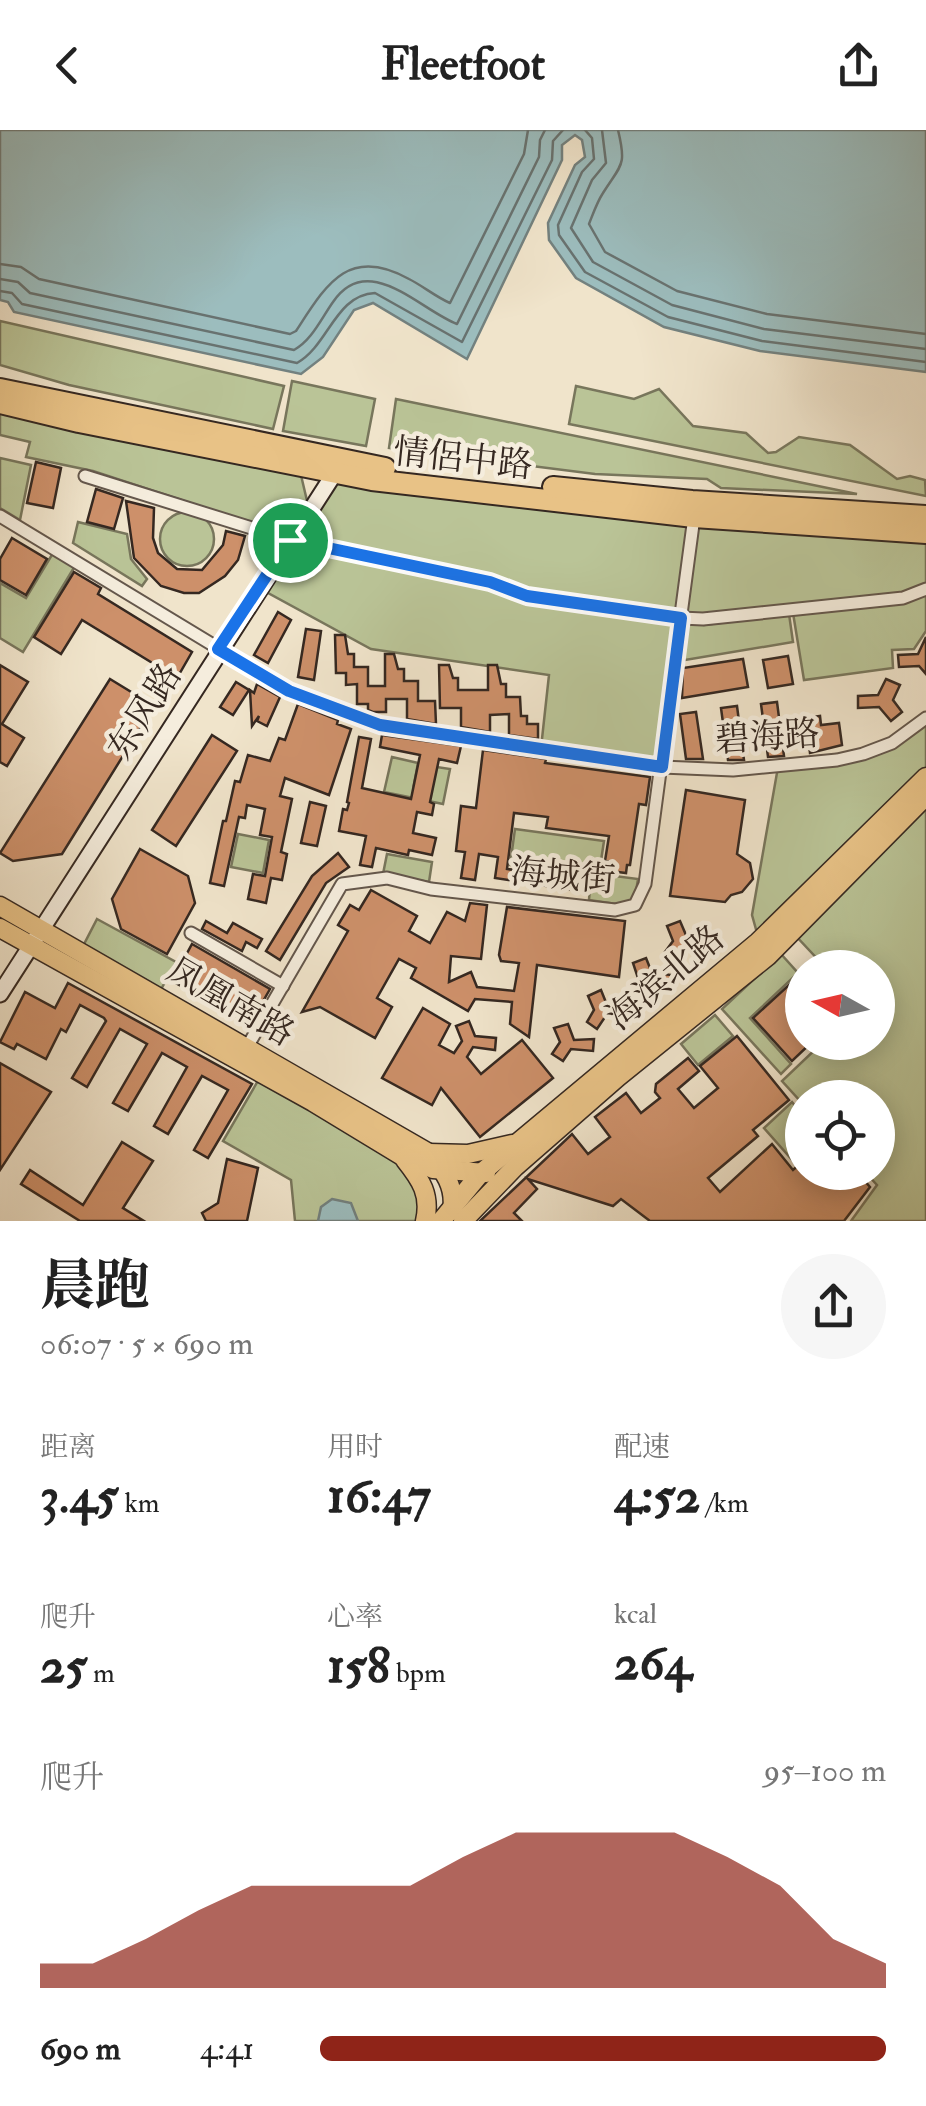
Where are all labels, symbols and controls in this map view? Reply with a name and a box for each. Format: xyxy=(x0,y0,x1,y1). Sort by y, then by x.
text: Fleetfoot xyxy=(381,37,545,93)
icon: back xyxy=(40,38,95,93)
icon: share xyxy=(831,38,886,93)
street label: 情侶中路 xyxy=(391,430,535,488)
pin xyxy=(248,498,333,583)
icon: arrive xyxy=(263,513,318,568)
street label: 东风路 xyxy=(98,655,191,768)
street label: 碧海路 xyxy=(713,711,821,763)
street label: 海城街 xyxy=(509,850,617,902)
street label: 海滨北路 xyxy=(598,916,733,1040)
street label: 凤凰南路 xyxy=(159,948,302,1056)
north arrow xyxy=(785,950,895,1060)
map controls xyxy=(785,950,895,1190)
button: locate xyxy=(785,1080,895,1190)
text: 晨跑 xyxy=(40,1252,150,1321)
button: share xyxy=(781,1254,886,1359)
text: 06:07 · 5 × 690 m xyxy=(40,1324,253,1364)
text: 距离 xyxy=(40,1430,96,1465)
text: 用时 xyxy=(327,1430,383,1465)
text: 配速 xyxy=(614,1430,670,1465)
text: 3.45 xyxy=(40,1465,119,1528)
text: 16:47 xyxy=(327,1465,431,1528)
text: 4:52 xyxy=(614,1465,700,1528)
text: km xyxy=(119,1486,160,1521)
text: /km xyxy=(700,1486,749,1521)
text: kcal xyxy=(614,1597,657,1632)
text: 爬升 xyxy=(40,1600,96,1635)
text: 心率 xyxy=(327,1600,383,1635)
text: 264 xyxy=(614,1632,692,1695)
text: 25 xyxy=(40,1635,87,1698)
text: 158 xyxy=(327,1635,390,1698)
text: m xyxy=(87,1656,115,1691)
text: bpm xyxy=(390,1656,446,1691)
text: 95–100 m xyxy=(764,1751,886,1791)
text: 爬升 xyxy=(40,1758,104,1798)
text: 690 m xyxy=(40,2029,120,2069)
text: 4:41 xyxy=(200,2029,254,2069)

